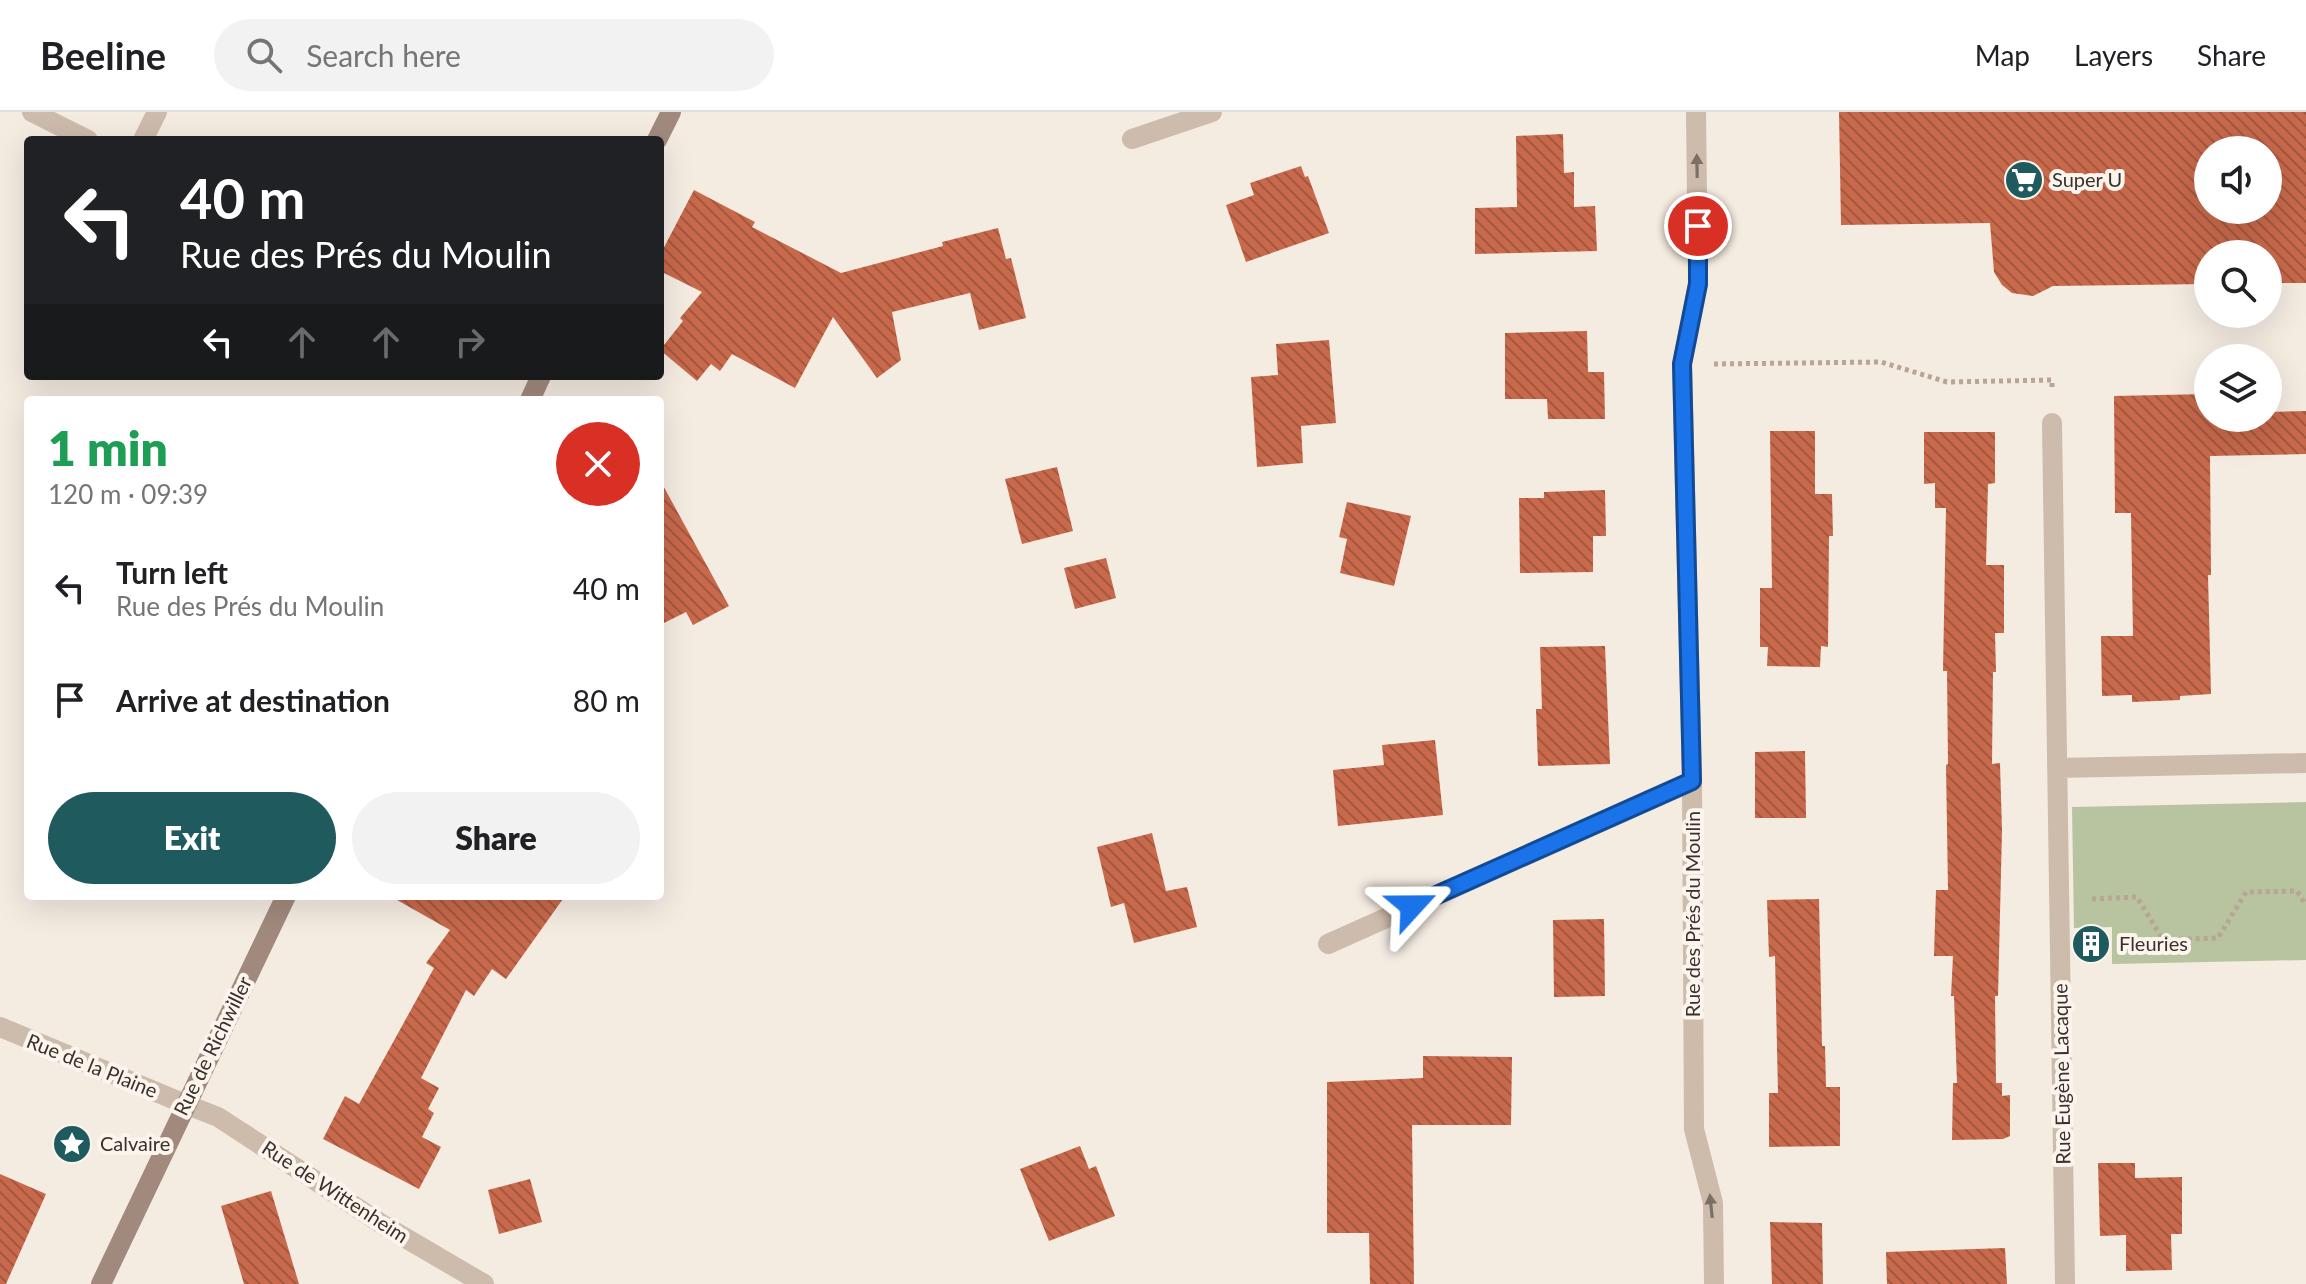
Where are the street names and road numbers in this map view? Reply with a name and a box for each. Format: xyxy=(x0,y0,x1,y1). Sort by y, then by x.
street label: Rue des Prés du Moulin xyxy=(1680,811,1704,1017)
street label: Rue de Richwiller xyxy=(168,972,256,1119)
street label: Rue Eugène Lacaque xyxy=(2047,983,2075,1165)
street label: Rue de la Plaine xyxy=(24,1028,161,1102)
street label: Rue de Wittenheim xyxy=(258,1135,413,1247)

